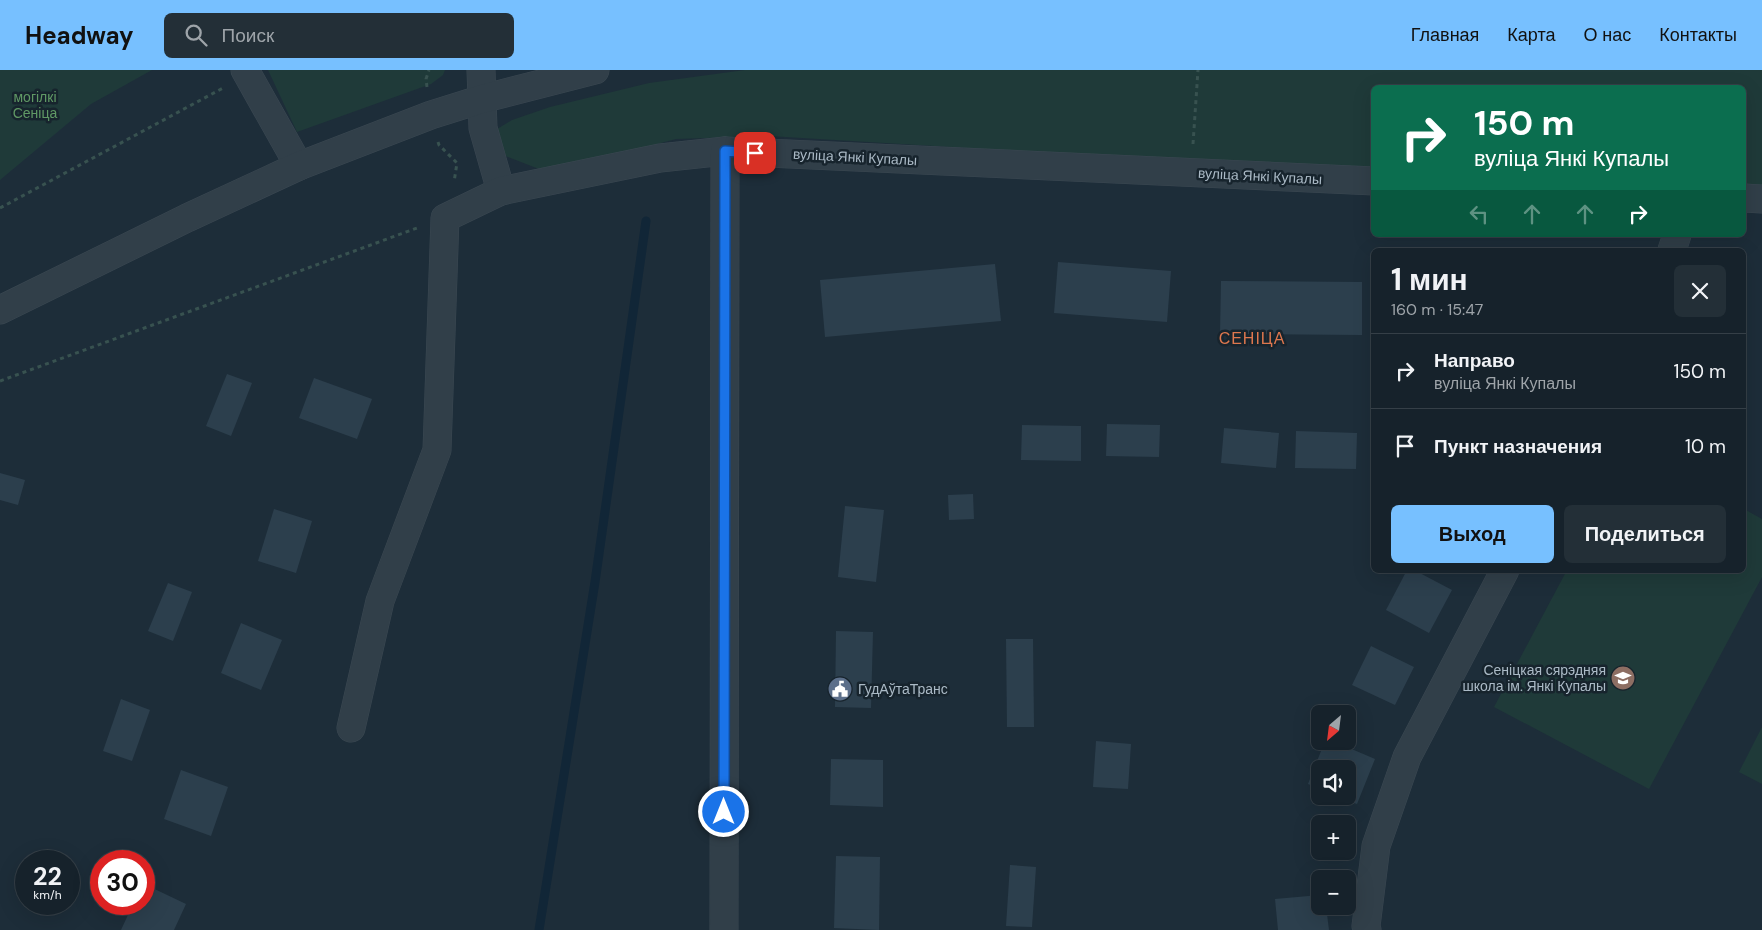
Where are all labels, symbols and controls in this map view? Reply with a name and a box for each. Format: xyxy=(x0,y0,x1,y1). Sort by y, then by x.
search box xyxy=(164,13,514,58)
text: Headway xyxy=(25,20,134,51)
icon: search xyxy=(182,21,210,49)
text: Поиск xyxy=(222,23,274,48)
text: Главная xyxy=(1411,23,1479,47)
text: Карта xyxy=(1507,23,1556,47)
text: О нас xyxy=(1584,23,1631,47)
text: Контакты xyxy=(1659,23,1737,47)
park label: могілкі Сеніца xyxy=(13,88,57,122)
text: 150 m xyxy=(1474,100,1574,146)
icon: right xyxy=(1391,105,1456,170)
pin xyxy=(734,132,776,174)
icon: arrive xyxy=(741,139,769,167)
text: вуліца Янкі Купалы xyxy=(1474,144,1669,173)
street label: вуліца Янкі Купалы xyxy=(793,145,917,169)
street label: вуліца Янкі Купалы xyxy=(1198,164,1322,188)
icon: left xyxy=(1465,200,1493,228)
icon: ahead xyxy=(1518,200,1546,228)
icon: ahead xyxy=(1571,200,1599,228)
icon: right xyxy=(1624,200,1652,228)
text: 1 мин xyxy=(1391,260,1468,299)
button: close xyxy=(1674,265,1726,317)
text: 160 m · 15:47 xyxy=(1391,299,1483,320)
district label: СЕНІЦА xyxy=(1219,328,1285,349)
text: Направо xyxy=(1434,348,1515,373)
icon: right xyxy=(1391,357,1419,385)
text: 150 m xyxy=(1674,359,1726,384)
text: вуліца Янкі Купалы xyxy=(1434,373,1576,394)
icon: arrive xyxy=(1391,432,1419,460)
text: Пункт назначения xyxy=(1434,434,1602,459)
text: 10 m xyxy=(1685,434,1726,459)
button: Выход xyxy=(1391,505,1554,563)
button: Поделиться xyxy=(1564,505,1726,563)
place label: Сеніцкая сярэдняя школа ім. Янкі Купалы xyxy=(1463,661,1606,695)
school or university icon: Сеніцкая сярэдняя школа ім. Янкі Купалы xyxy=(1610,665,1636,691)
public building icon: ГудАўтаТранс xyxy=(827,676,853,702)
place label: ГудАўтаТранс xyxy=(858,680,948,698)
north arrow xyxy=(1311,705,1356,750)
map controls xyxy=(1311,705,1356,915)
button: sound xyxy=(1311,760,1356,805)
position arrow xyxy=(697,785,749,837)
button: + xyxy=(1311,815,1356,860)
speed limit sign: 30 xyxy=(90,850,155,915)
text: 22 xyxy=(33,860,62,893)
button: − xyxy=(1311,870,1356,915)
text: km/h xyxy=(33,887,62,903)

